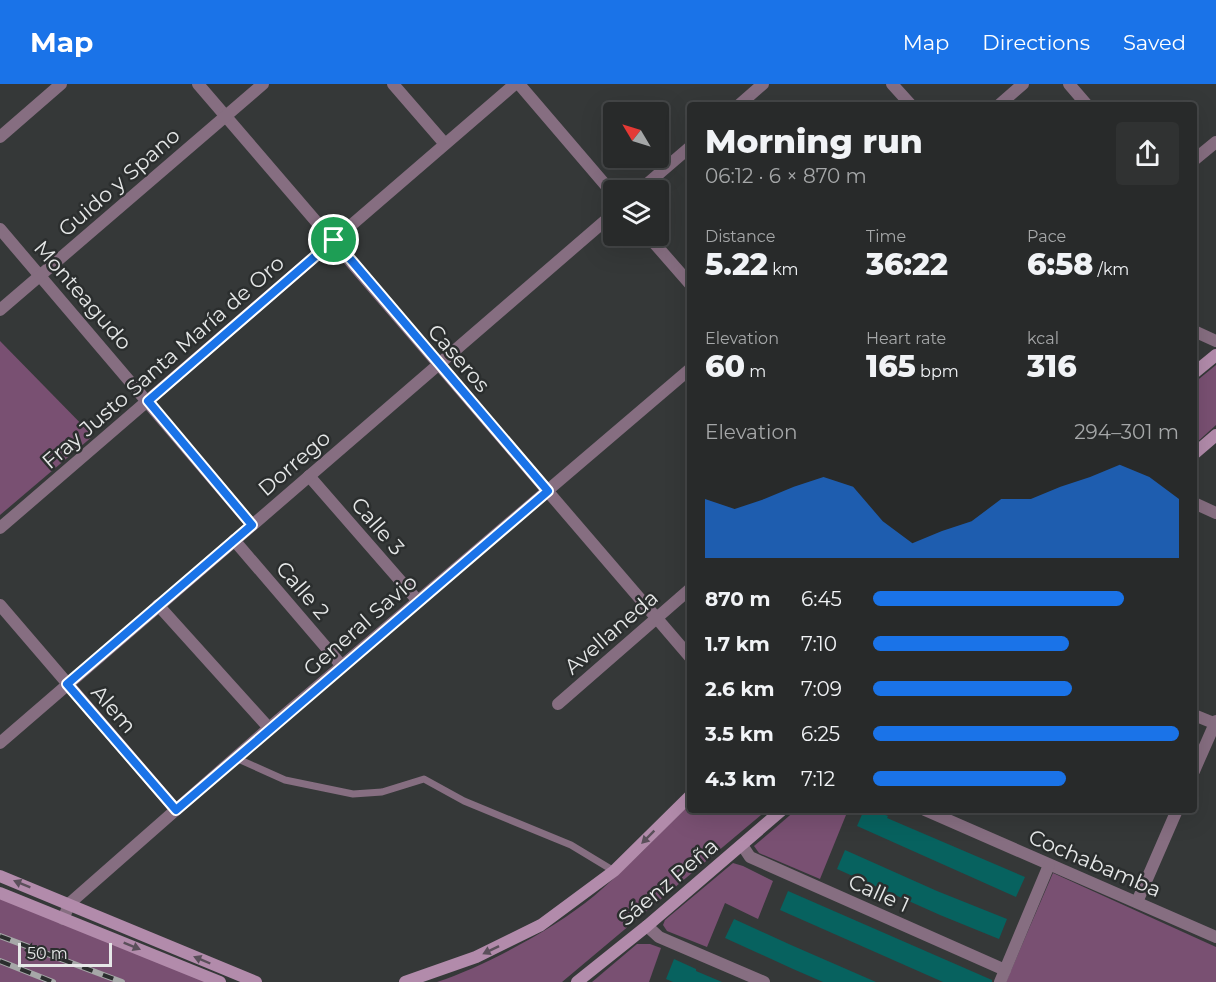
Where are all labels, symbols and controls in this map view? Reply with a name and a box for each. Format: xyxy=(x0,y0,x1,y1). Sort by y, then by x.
text: Map xyxy=(30,25,93,59)
text: Map xyxy=(903,30,949,55)
text: Directions xyxy=(982,30,1090,55)
text: Saved xyxy=(1123,30,1186,55)
north arrow xyxy=(603,102,669,168)
map controls xyxy=(603,102,669,246)
text: Morning run xyxy=(705,121,923,161)
button: share xyxy=(1116,122,1179,185)
street label: Guido y Spano xyxy=(53,123,185,241)
text: 06:12 · 6 × 870 m xyxy=(705,164,867,188)
button: layers xyxy=(603,180,669,246)
pin xyxy=(308,214,359,265)
icon: arrive xyxy=(317,223,350,256)
text: Distance xyxy=(705,227,775,246)
text: Time xyxy=(866,227,906,246)
text: Pace xyxy=(1027,227,1066,246)
street label: Monteagudo xyxy=(29,235,137,355)
text: 5.22 xyxy=(705,246,768,283)
text: 36:22 xyxy=(866,246,948,283)
text: 6:58 xyxy=(1027,246,1093,283)
street label: Fray Justo Santa María de Oro xyxy=(37,250,289,474)
text: km xyxy=(768,260,799,279)
text: /km xyxy=(1093,260,1129,279)
street label: Caseros xyxy=(423,319,495,397)
text: Elevation xyxy=(705,329,779,348)
text: Heart rate xyxy=(866,329,946,348)
text: kcal xyxy=(1027,329,1059,348)
text: 60 xyxy=(705,348,745,385)
text: 165 xyxy=(866,348,916,385)
text: 316 xyxy=(1027,348,1077,385)
text: m xyxy=(745,362,766,381)
text: bpm xyxy=(916,362,959,381)
text: Elevation xyxy=(705,420,797,444)
text: 294–301 m xyxy=(1074,420,1179,444)
street label: Dorrego xyxy=(253,425,335,501)
street label: Calle 3 xyxy=(346,492,410,560)
street label: Calle 2 xyxy=(271,556,335,624)
street label: General Savio xyxy=(298,569,422,681)
street label: Avellaneda xyxy=(559,585,663,679)
text: 870 m xyxy=(705,587,770,611)
text: 6:45 xyxy=(801,587,842,611)
text: 1.7 km xyxy=(705,632,770,656)
text: 7:10 xyxy=(801,632,837,656)
text: 2.6 km xyxy=(705,677,774,701)
text: 7:09 xyxy=(801,677,842,701)
street label: Alem xyxy=(86,680,142,738)
text: 3.5 km xyxy=(705,722,774,746)
text: 6:25 xyxy=(801,722,840,746)
text: 4.3 km xyxy=(705,767,776,791)
text: 7:12 xyxy=(801,767,835,791)
street label: Cochabamba xyxy=(1025,824,1165,902)
one-way arrow xyxy=(642,829,656,843)
street label: Sáenz Peña xyxy=(613,833,723,931)
street label: Calle 1 xyxy=(845,869,913,917)
one-way arrow xyxy=(13,879,31,888)
scale bar xyxy=(18,940,112,968)
one-way arrow xyxy=(123,942,141,951)
text: 50 m xyxy=(27,944,68,963)
one-way arrow xyxy=(483,945,500,954)
one-way arrow xyxy=(193,954,211,964)

